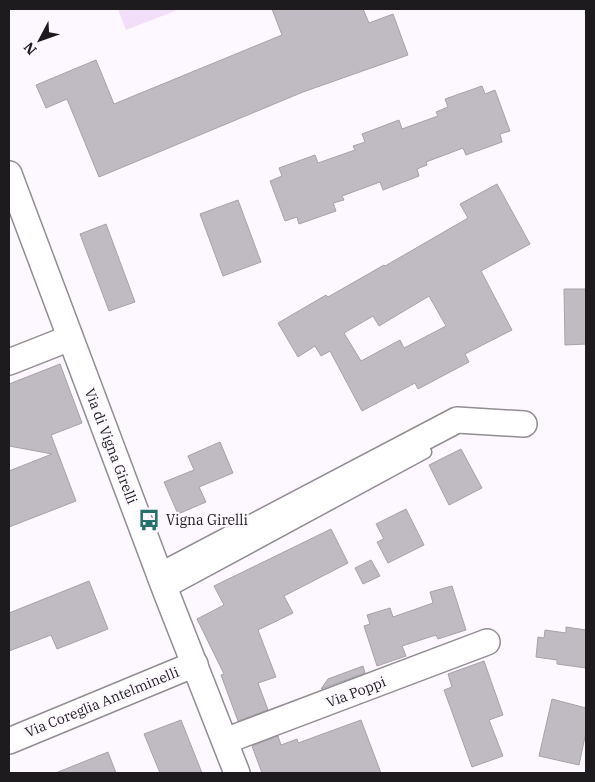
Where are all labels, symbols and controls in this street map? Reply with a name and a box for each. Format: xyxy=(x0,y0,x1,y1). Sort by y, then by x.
north arrow xyxy=(15,15,65,65)
text: N xyxy=(20,38,41,59)
street label: Via di Vigna Girelli xyxy=(81,386,141,506)
bus stop icon: Vigna Girelli xyxy=(136,507,162,533)
place label: Vigna Girelli xyxy=(166,511,248,529)
street label: Via Coreglia Antelminelli xyxy=(23,663,181,741)
street label: Via Poppi xyxy=(324,672,388,712)

